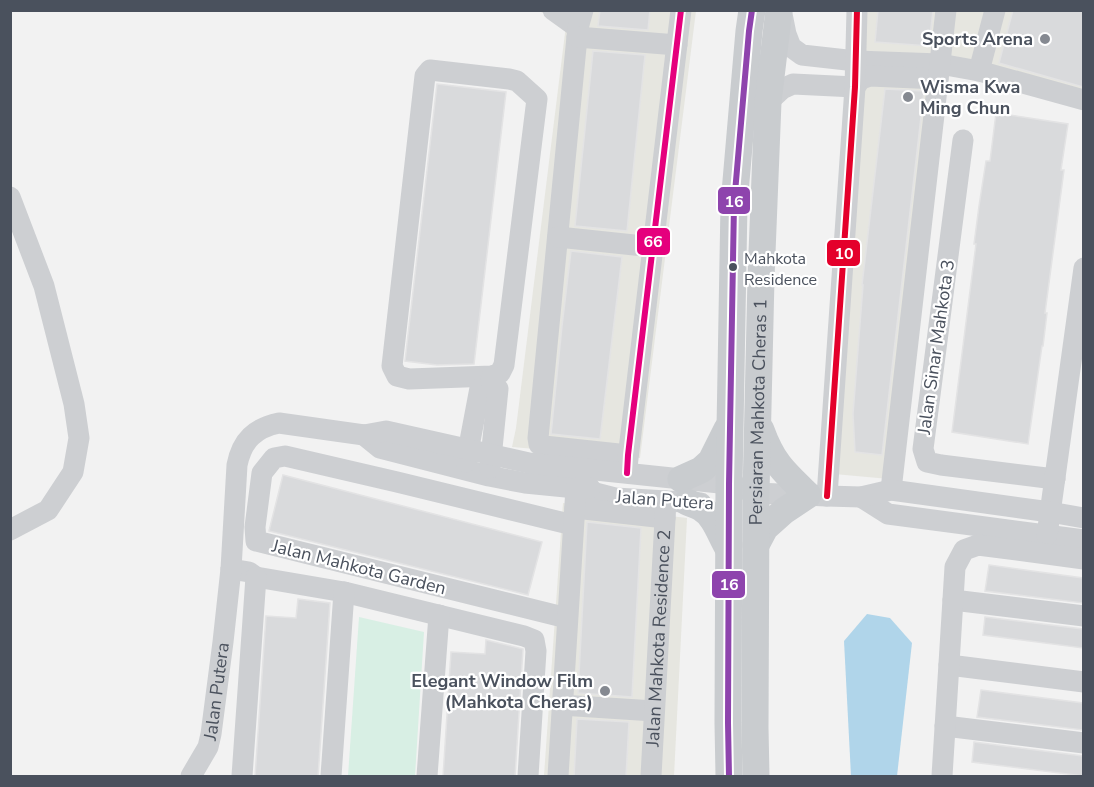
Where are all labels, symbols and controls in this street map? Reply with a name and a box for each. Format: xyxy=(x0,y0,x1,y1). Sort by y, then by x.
place label: Sports Arena xyxy=(922,27,1033,51)
marker: Sports Arena xyxy=(1038,32,1052,46)
place label: Wisma Kwa Ming Chun xyxy=(920,75,1020,120)
marker: Wisma Kwa Ming Chun xyxy=(901,90,915,104)
line badge: 16 xyxy=(717,186,751,215)
text: 16 xyxy=(724,191,744,213)
line badge: 66 xyxy=(636,227,671,256)
text: 66 xyxy=(643,231,663,253)
line badge: 10 xyxy=(826,239,861,267)
text: 10 xyxy=(834,243,854,265)
place label: Mahkota Residence xyxy=(744,248,817,291)
street label: Jalan Sinar Mahkota 3 xyxy=(912,258,960,437)
marker: Mahkota Residence xyxy=(727,261,739,273)
street label: Persiaran Mahkota Cheras 1 xyxy=(744,299,773,525)
street label: Jalan Putera xyxy=(614,485,715,515)
street label: Jalan Mahkota Residence 2 xyxy=(641,529,676,748)
street label: Jalan Mahkota Garden xyxy=(268,534,449,600)
line badge: 16 xyxy=(711,570,746,599)
text: 16 xyxy=(719,574,739,596)
street label: Jalan Putera xyxy=(198,641,235,744)
place label: Elegant Window Film (Mahkota Cheras) xyxy=(411,669,593,714)
marker: Elegant Window Film (Mahkota Cheras) xyxy=(598,684,612,698)

